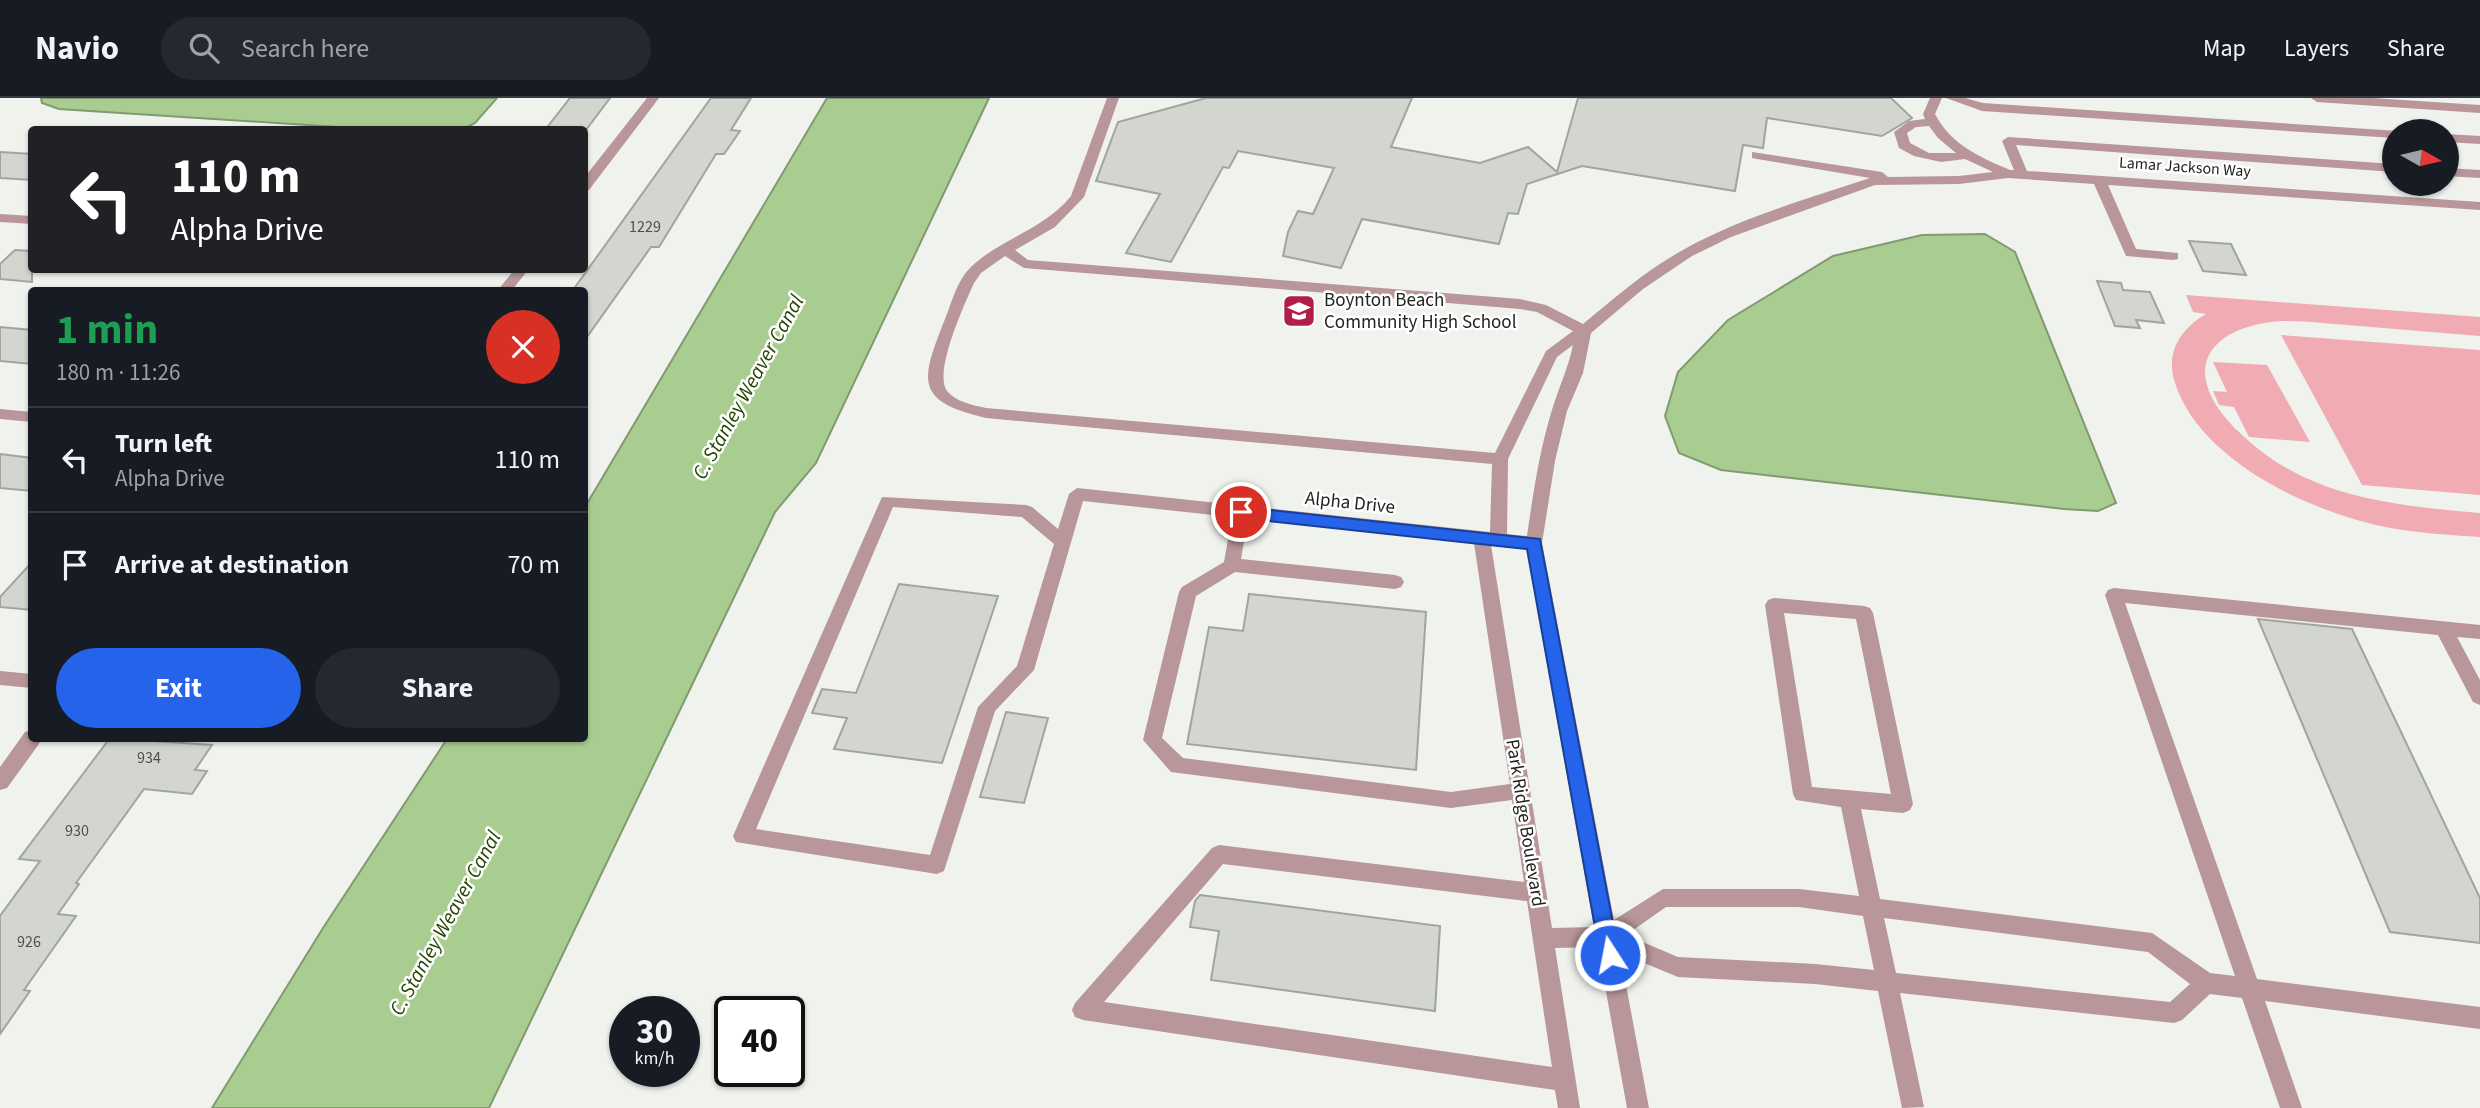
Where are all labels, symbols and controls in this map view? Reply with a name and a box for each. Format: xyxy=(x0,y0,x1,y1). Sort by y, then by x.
search box xyxy=(161,17,651,80)
text: Navio xyxy=(35,25,119,72)
icon: search xyxy=(185,29,223,67)
text: Search here xyxy=(241,30,369,67)
text: Map xyxy=(2203,31,2246,66)
text: Layers xyxy=(2284,31,2349,66)
text: Share xyxy=(2387,31,2445,66)
north arrow xyxy=(2382,119,2459,196)
map controls xyxy=(2382,119,2459,196)
text: 110 m xyxy=(171,142,300,212)
street label: Lamar Jackson Way xyxy=(2118,151,2252,183)
icon: left xyxy=(56,154,147,245)
text: Alpha Drive xyxy=(171,207,324,253)
house number: 1229 xyxy=(629,216,661,238)
place label: Boynton Beach Community High School xyxy=(1324,287,1517,336)
water label: C. Stanley Weaver Canal xyxy=(685,288,812,485)
school or university icon: Boynton Beach Community High School xyxy=(1280,292,1318,330)
text: 1 min xyxy=(56,300,158,360)
button: close xyxy=(486,310,560,384)
text: 180 m · 11:26 xyxy=(56,356,180,389)
text: Turn left xyxy=(115,425,212,462)
icon: left xyxy=(56,441,94,479)
text: 110 m xyxy=(494,441,560,478)
text: Alpha Drive xyxy=(115,462,225,495)
pin xyxy=(1211,482,1271,542)
street label: Alpha Drive xyxy=(1304,485,1396,521)
icon: arrive xyxy=(1222,493,1260,531)
icon: arrive xyxy=(56,546,94,584)
text: Arrive at destination xyxy=(115,546,349,583)
text: 70 m xyxy=(507,546,560,583)
button: Exit xyxy=(56,648,301,728)
button: Share xyxy=(315,648,560,728)
street label: Park Ridge Boulevard xyxy=(1498,737,1552,909)
house number: 934 xyxy=(137,747,161,769)
house number: 930 xyxy=(65,820,89,842)
water label: C. Stanley Weaver Canal xyxy=(382,824,509,1021)
position arrow xyxy=(1573,918,1647,992)
house number: 926 xyxy=(17,931,41,953)
speed limit sign: 40 xyxy=(714,996,805,1087)
text: 30 xyxy=(636,1007,673,1057)
text: km/h xyxy=(635,1046,674,1071)

